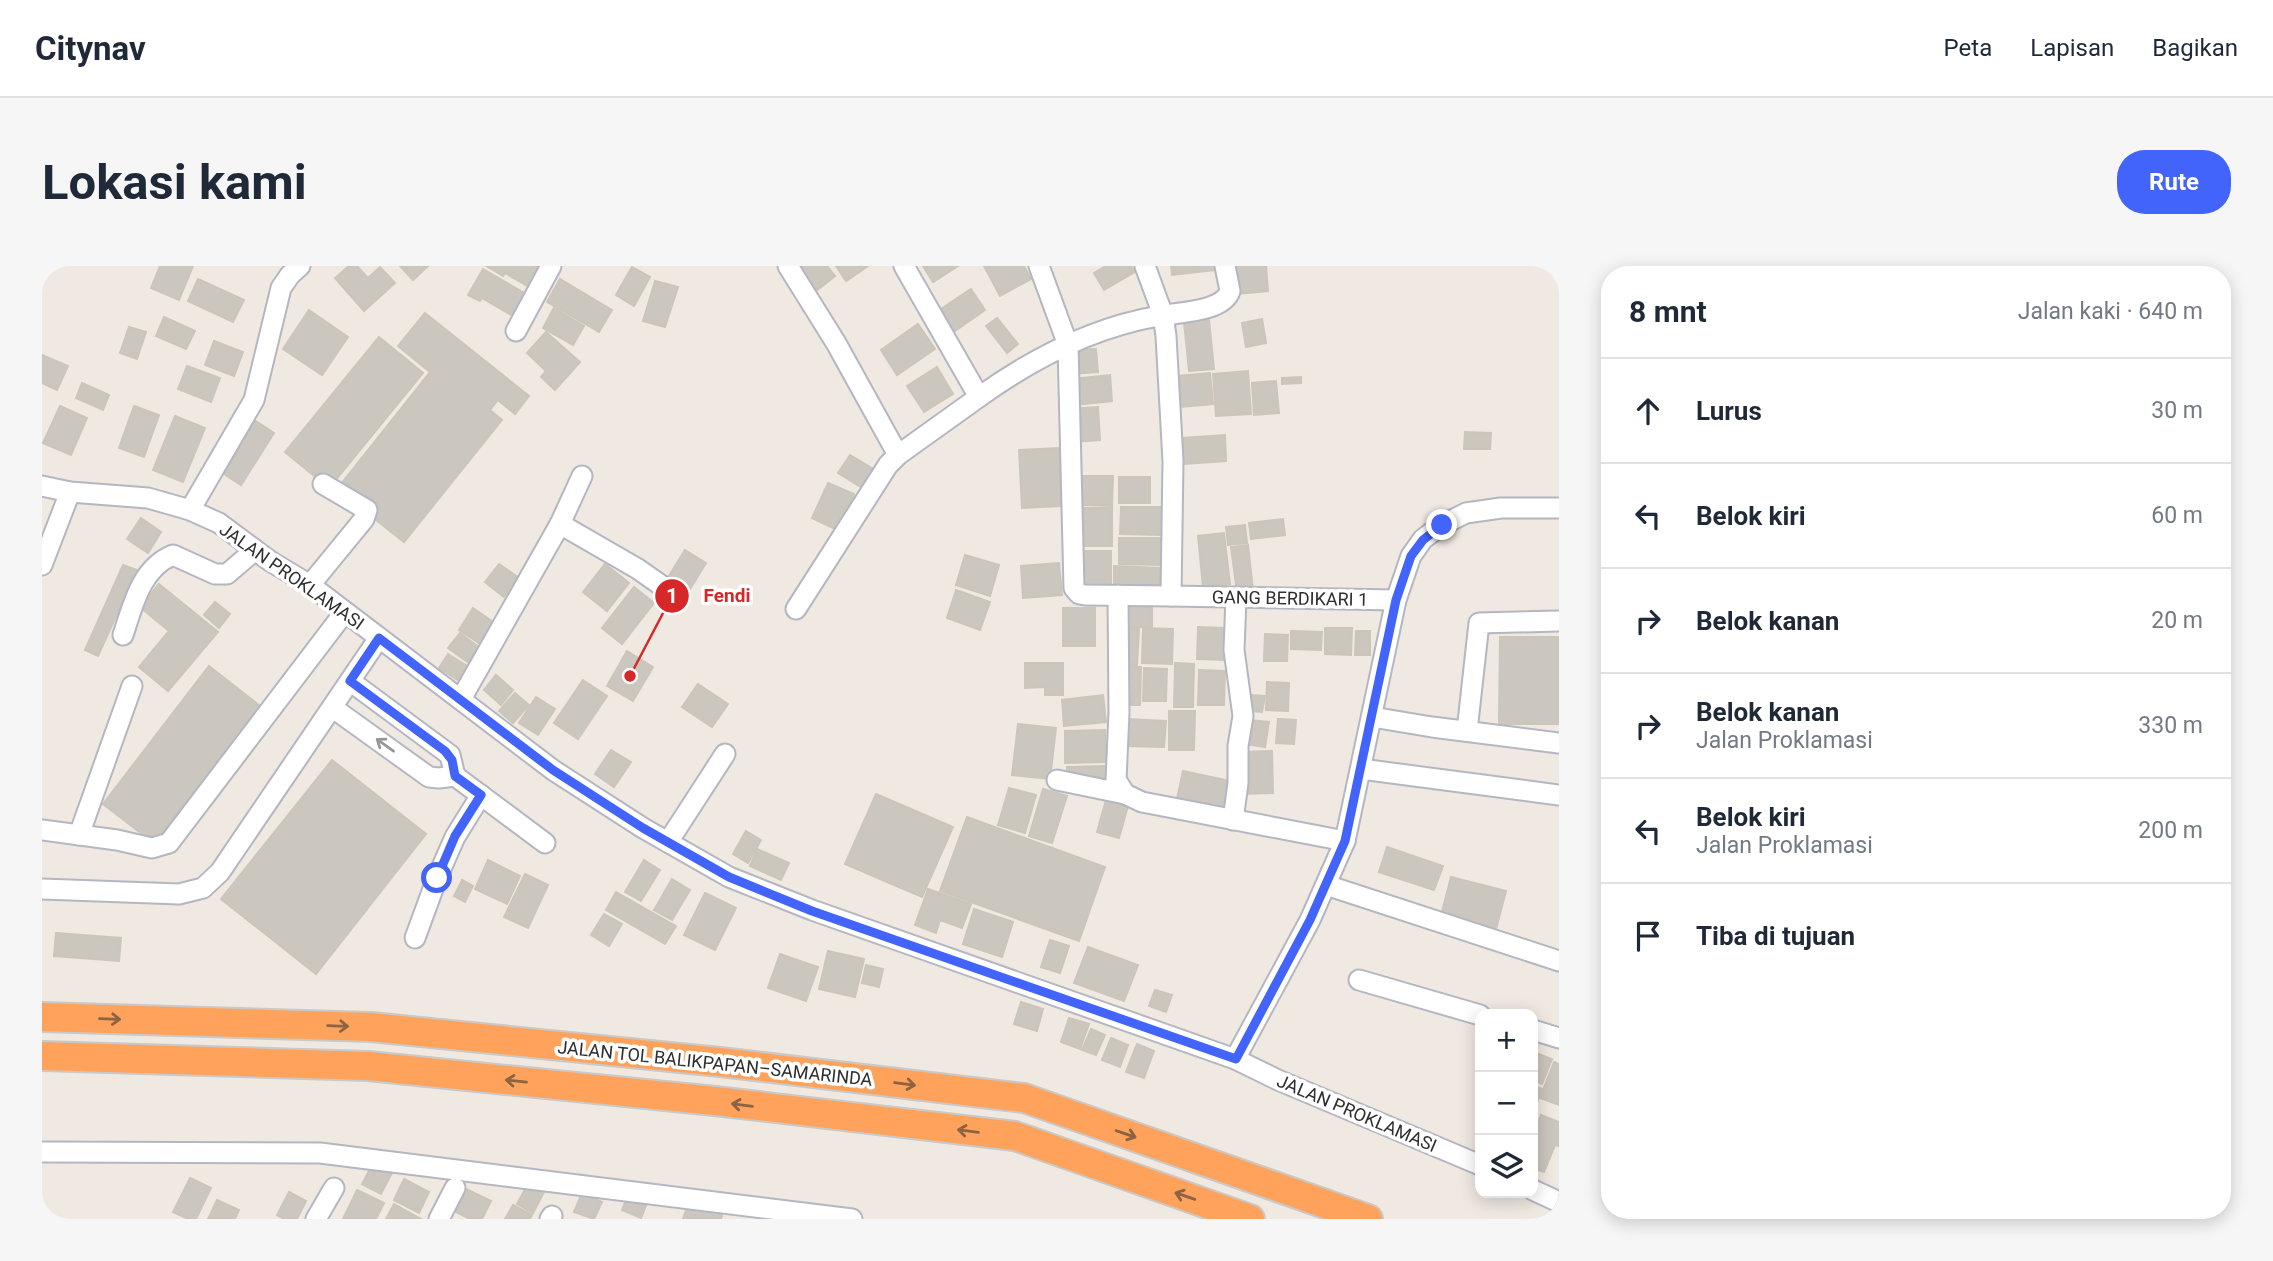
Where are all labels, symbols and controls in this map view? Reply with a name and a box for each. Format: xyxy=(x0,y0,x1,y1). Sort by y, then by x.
text: Citynav xyxy=(35,29,146,68)
text: Peta xyxy=(1944,34,1992,62)
text: Lapisan xyxy=(2030,34,2114,62)
text: Bagikan xyxy=(2152,34,2238,62)
button: Rute xyxy=(2117,150,2231,214)
text: Lokasi kami xyxy=(42,154,307,211)
text: 8 mnt xyxy=(1629,294,1707,329)
text: Jalan kaki · 640 m xyxy=(2018,298,2203,325)
icon: ahead xyxy=(1629,392,1667,430)
text: Lurus xyxy=(1696,396,1762,426)
text: 30 m xyxy=(2151,397,2203,424)
icon: left xyxy=(1629,497,1667,535)
text: Belok kiri xyxy=(1696,501,1806,531)
text: 60 m xyxy=(2151,502,2203,529)
route end xyxy=(1426,509,1457,540)
street label: JALAN PROKLAMASI xyxy=(216,518,368,634)
callout: Fendi xyxy=(655,576,765,616)
text: 1 xyxy=(666,584,678,608)
text: Fendi xyxy=(704,584,750,607)
street label: GANG BERDIKARI 1 xyxy=(1212,586,1368,610)
icon: right xyxy=(1629,602,1667,640)
text: Belok kanan xyxy=(1696,606,1839,636)
text: 20 m xyxy=(2151,607,2203,634)
text: Belok kanan xyxy=(1696,697,1839,727)
icon: right xyxy=(1629,707,1667,745)
text: 330 m xyxy=(2138,712,2203,739)
text: Jalan Proklamasi xyxy=(1696,727,1873,754)
one-way arrow xyxy=(376,738,395,753)
text: Belok kiri xyxy=(1696,802,1806,832)
icon: left xyxy=(1629,812,1667,850)
text: 200 m xyxy=(2138,817,2203,844)
text: Jalan Proklamasi xyxy=(1696,832,1873,859)
route start xyxy=(421,862,452,893)
icon: arrive xyxy=(1629,917,1667,955)
text: Tiba di tujuan xyxy=(1696,921,1855,951)
map controls xyxy=(1475,1009,1538,1198)
button: + xyxy=(1475,1009,1538,1072)
one-way arrow xyxy=(98,1012,121,1026)
one-way arrow xyxy=(326,1019,349,1032)
street label: JALAN TOL BALIKPAPAN–SAMARINDA xyxy=(556,1036,874,1090)
street label: JALAN PROKLAMASI xyxy=(1274,1070,1440,1156)
button: − xyxy=(1475,1072,1538,1135)
one-way arrow xyxy=(505,1074,528,1087)
one-way arrow xyxy=(893,1077,916,1090)
one-way arrow xyxy=(731,1098,754,1111)
one-way arrow xyxy=(957,1124,980,1137)
one-way arrow xyxy=(1114,1129,1136,1141)
button: layers xyxy=(1475,1135,1538,1198)
one-way arrow xyxy=(1175,1189,1197,1201)

